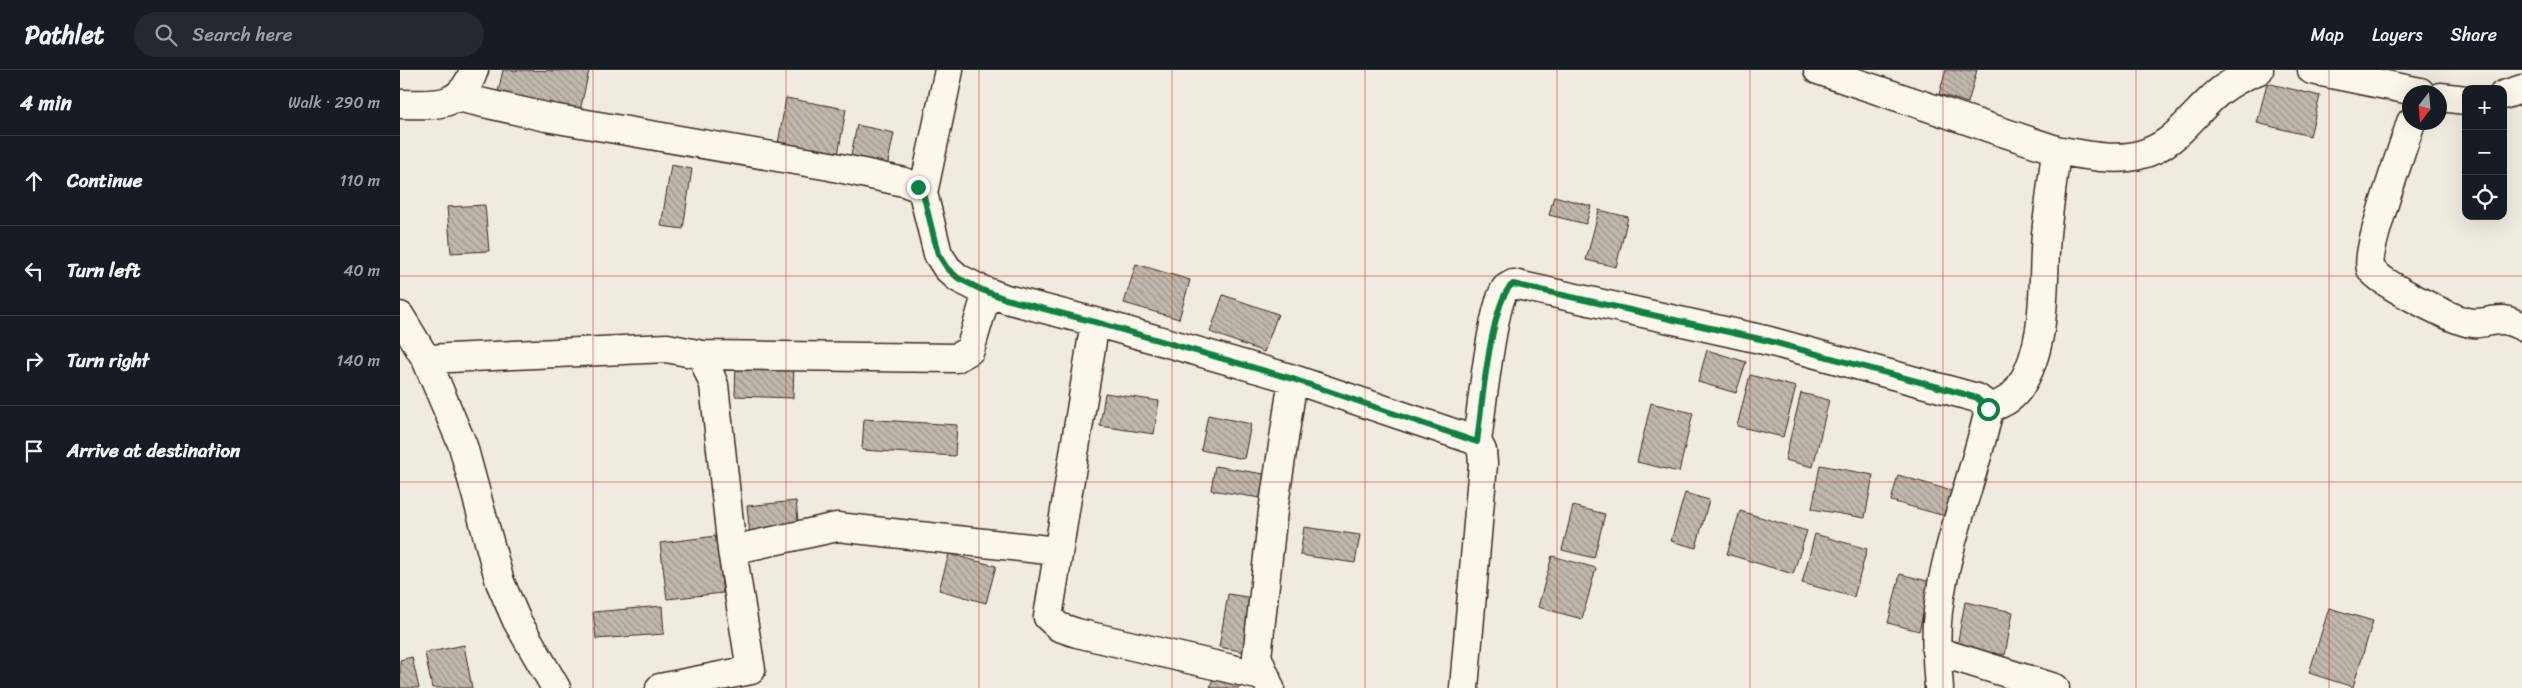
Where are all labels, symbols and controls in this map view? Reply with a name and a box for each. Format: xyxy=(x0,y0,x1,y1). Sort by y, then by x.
search box xyxy=(134,12,484,57)
text: Pathlet xyxy=(25,14,104,56)
text: Search here xyxy=(192,18,292,51)
text: Map xyxy=(2311,19,2344,51)
text: Layers xyxy=(2372,19,2423,51)
text: Share xyxy=(2451,19,2497,51)
icon: search xyxy=(152,21,180,49)
text: 4 min xyxy=(20,84,72,122)
north arrow xyxy=(2402,85,2447,130)
map controls xyxy=(2462,85,2507,220)
button: + xyxy=(2462,85,2507,130)
text: Walk · 290 m xyxy=(288,88,380,117)
button: − xyxy=(2462,130,2507,175)
text: Continue xyxy=(67,164,143,197)
text: 110 m xyxy=(340,166,380,195)
icon: ahead xyxy=(20,167,48,195)
button: locate xyxy=(2462,175,2507,220)
route end xyxy=(907,176,930,199)
text: Turn left xyxy=(67,254,140,287)
text: 40 m xyxy=(343,256,380,285)
icon: left xyxy=(20,257,48,285)
text: Turn right xyxy=(67,344,149,377)
text: 140 m xyxy=(337,346,380,375)
icon: right xyxy=(20,347,48,375)
route start xyxy=(1977,398,2000,421)
text: Arrive at destination xyxy=(67,434,240,467)
icon: arrive xyxy=(20,437,48,465)

